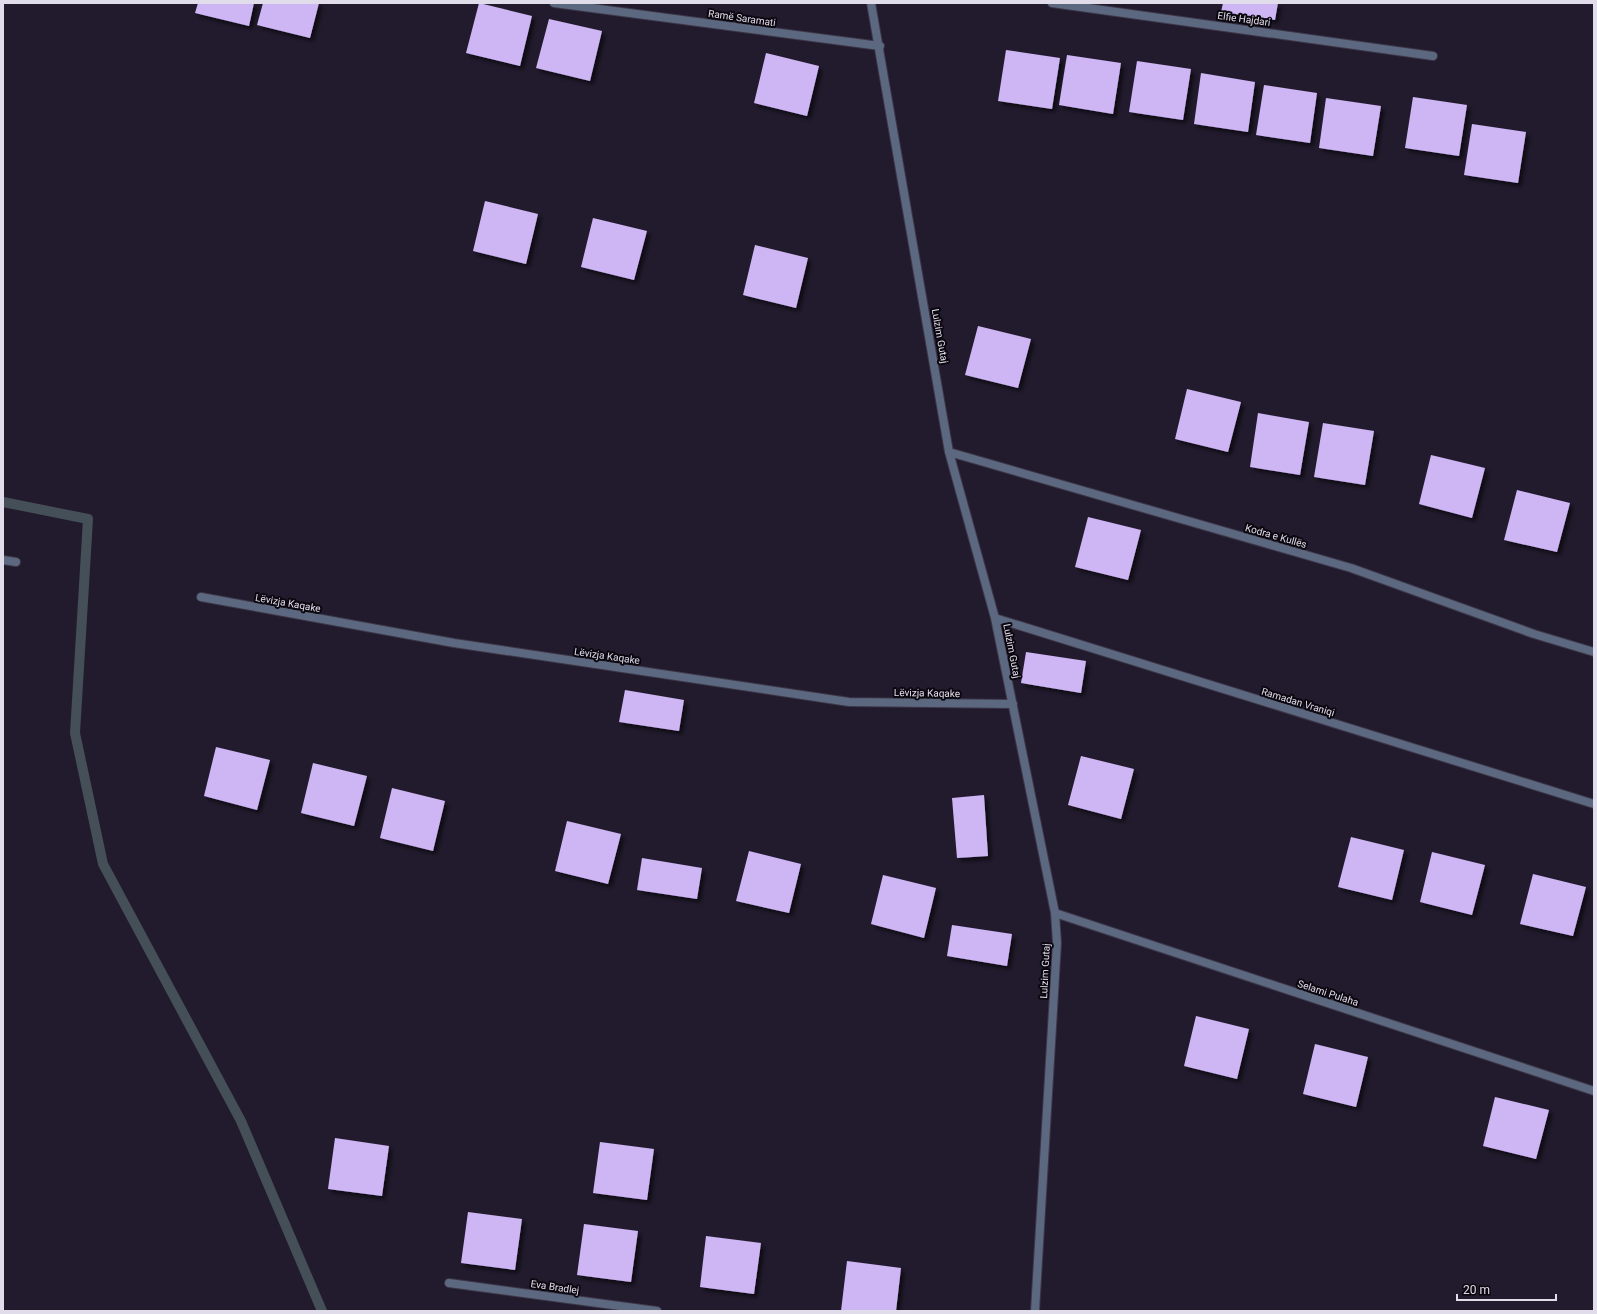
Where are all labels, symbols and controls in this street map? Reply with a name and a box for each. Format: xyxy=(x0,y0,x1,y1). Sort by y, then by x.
street label: Ramë Saramati xyxy=(708,8,776,28)
street label: Elfie Hajdari xyxy=(1217,10,1271,28)
street label: Lulzim Gutaj xyxy=(930,308,950,364)
street label: Kodra e Kullës xyxy=(1244,522,1308,550)
street label: Lëvizja Kaqake xyxy=(254,592,322,614)
street label: Lulzim Gutaj xyxy=(1001,623,1023,679)
street label: Lëvizja Kaqake xyxy=(573,646,641,666)
street label: Ramadan Vraniqi xyxy=(1260,686,1336,718)
street label: Lëvizja Kaqake xyxy=(894,687,960,699)
street label: Lulzim Gutaj xyxy=(1038,943,1052,999)
street label: Selami Pulaha xyxy=(1296,978,1360,1008)
scale bar xyxy=(1457,1276,1556,1302)
street label: Eva Bradlej xyxy=(530,1278,580,1296)
text: 20 m xyxy=(1463,1283,1490,1297)

